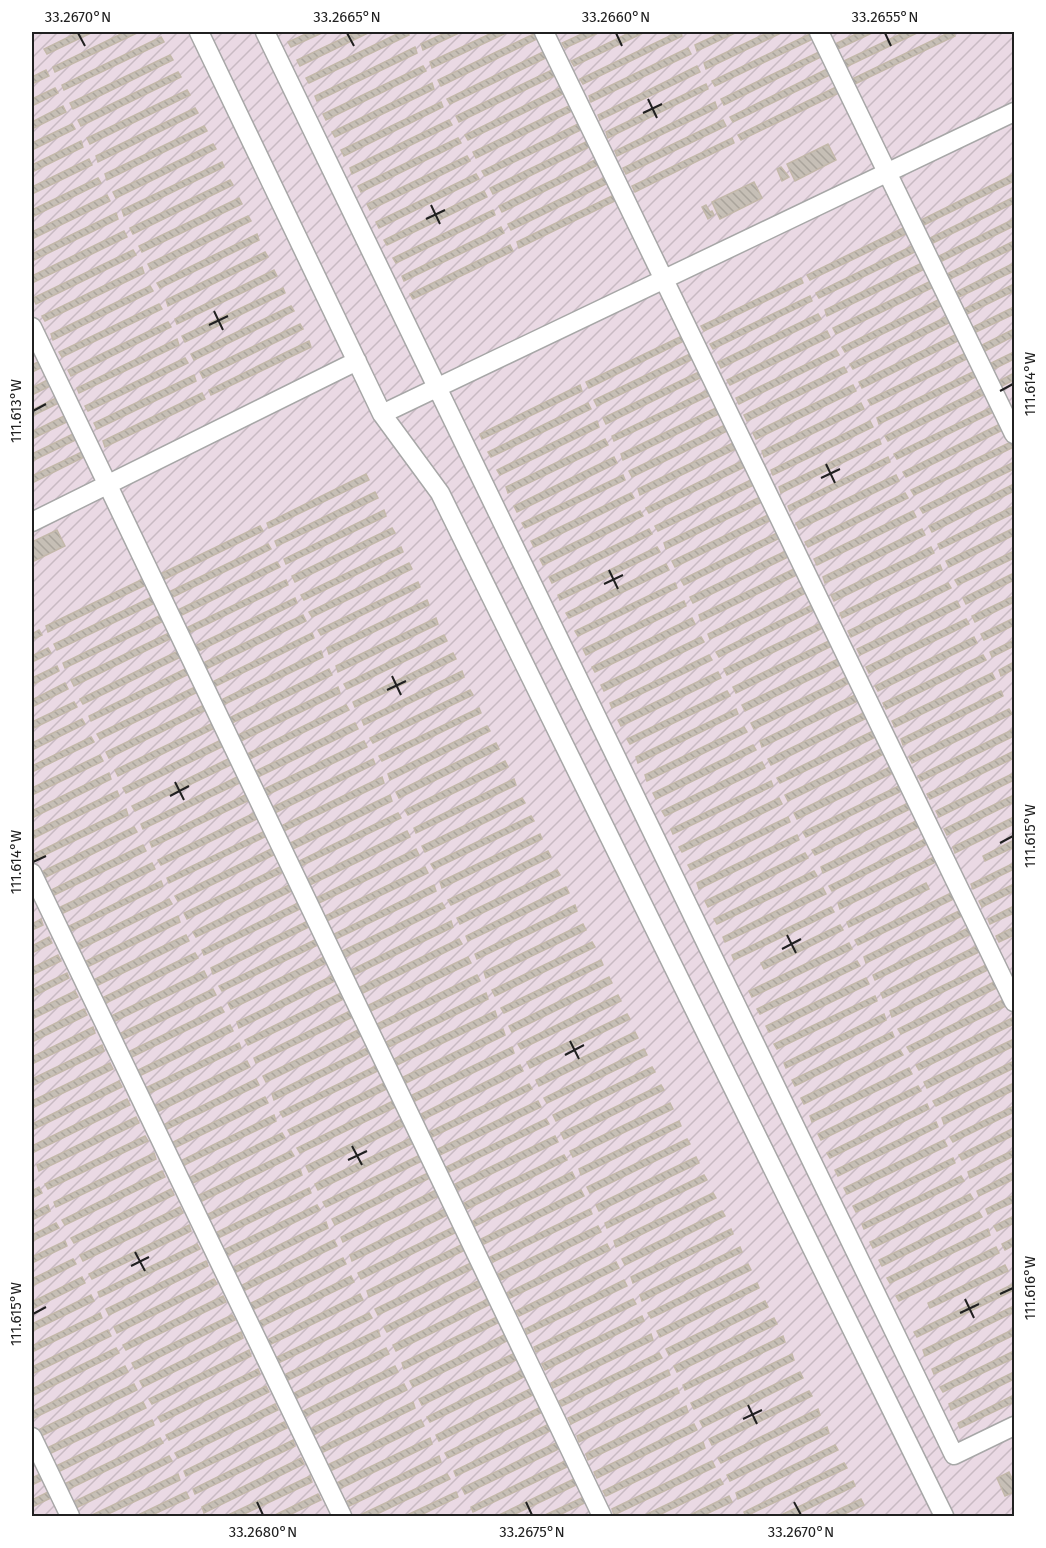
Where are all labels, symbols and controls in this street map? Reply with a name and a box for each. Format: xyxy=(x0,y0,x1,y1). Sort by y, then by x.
text: 33.2670°N xyxy=(45,8,111,26)
text: 33.2665°N xyxy=(313,8,381,26)
text: 33.2660°N xyxy=(582,8,650,26)
text: 33.2655°N xyxy=(852,8,918,26)
text: 111.614°W xyxy=(1021,351,1039,416)
text: 111.613°W xyxy=(7,378,25,443)
text: 111.615°W xyxy=(1021,803,1039,868)
text: 111.614°W xyxy=(7,829,25,894)
text: 111.616°W xyxy=(1021,1255,1039,1320)
text: 111.615°W xyxy=(7,1281,25,1346)
text: 33.2680°N xyxy=(229,1523,297,1541)
text: 33.2675°N xyxy=(499,1523,565,1541)
text: 33.2670°N xyxy=(768,1523,834,1541)

